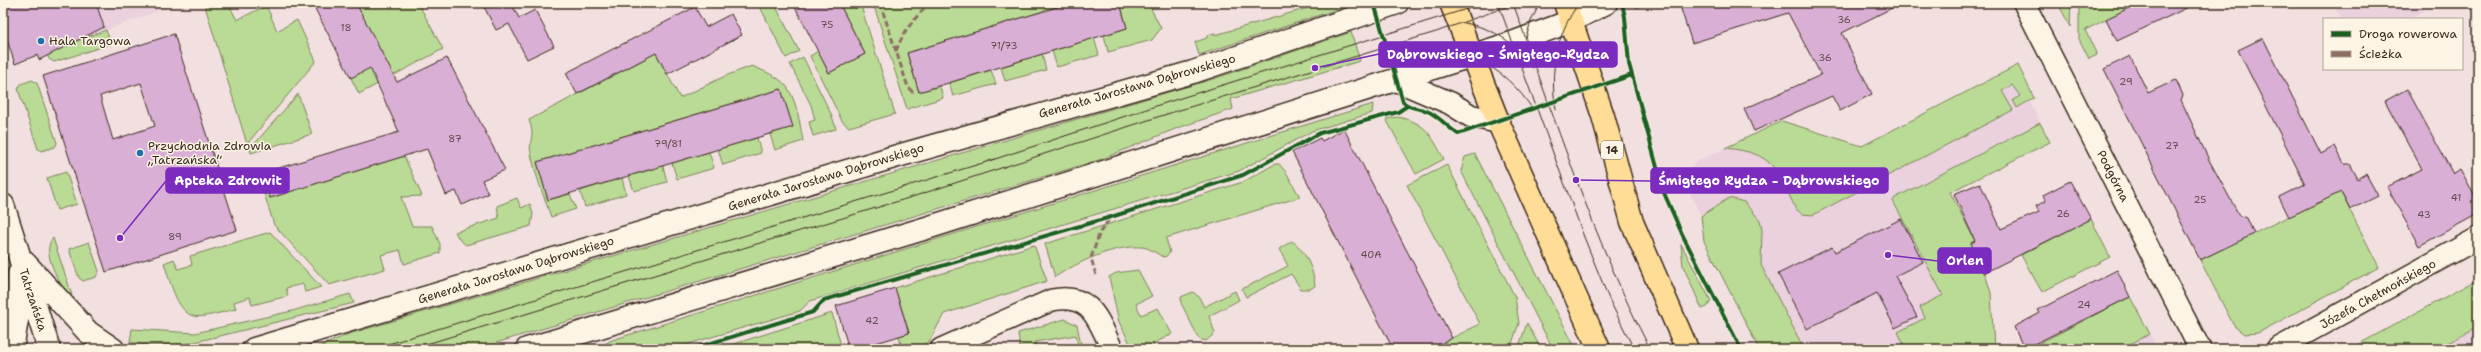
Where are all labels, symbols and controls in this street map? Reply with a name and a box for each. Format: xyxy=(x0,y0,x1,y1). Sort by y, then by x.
house number: 36 xyxy=(1837,13,1851,26)
house number: 75 xyxy=(821,18,833,31)
legend xyxy=(2323,18,2463,70)
house number: 18 xyxy=(340,21,352,34)
text: Droga rowerowa xyxy=(2359,26,2458,42)
place label: Hala Targowa xyxy=(49,33,131,49)
marker: Hala Targowa xyxy=(36,36,46,46)
house number: 71/73 xyxy=(990,39,1018,52)
callout: Dąbrowskiego - Śmigłego-Rydza xyxy=(1379,42,1617,67)
text: Dąbrowskiego - Śmigłego-Rydza xyxy=(1387,45,1609,63)
text: Ścieżka xyxy=(2359,46,2402,62)
street label: Generała Jarosława Dąbrowskiego xyxy=(1037,50,1237,122)
house number: 36 xyxy=(1818,51,1832,64)
house number: 29 xyxy=(2119,75,2133,88)
house number: 87 xyxy=(448,132,462,145)
house number: 79/81 xyxy=(654,137,682,150)
place label: Przychodnia Zdrowia „Tatrzańska” xyxy=(147,138,272,168)
house number: 27 xyxy=(2165,139,2179,152)
street label: Generała Jarosława Dąbrowskiego xyxy=(726,140,926,214)
road number: 14 xyxy=(1601,141,1623,159)
marker: Przychodnia Zdrowia „Tatrzańska” xyxy=(135,148,145,158)
street label: Podgórna xyxy=(2093,148,2133,205)
callout: Apteka Zdrowit xyxy=(166,168,289,193)
callout: Śmigłego Rydza - Dąbrowskiego xyxy=(1651,168,1888,193)
text: Śmigłego Rydza - Dąbrowskiego xyxy=(1658,171,1880,189)
text: Apteka Zdrowit xyxy=(174,172,282,189)
house number: 41 xyxy=(2451,191,2461,204)
house number: 25 xyxy=(2194,193,2206,206)
house number: 26 xyxy=(2056,207,2070,220)
house number: 43 xyxy=(2417,208,2431,221)
house number: 89 xyxy=(168,230,182,243)
street label: Generała Jarosława Dąbrowskiego xyxy=(416,233,616,307)
house number: 40A xyxy=(1360,248,1382,261)
callout: Orlen xyxy=(1938,248,1991,273)
text: Orlen xyxy=(1946,252,1984,269)
street label: Józefa Chełmońskiego xyxy=(2317,256,2439,332)
street label: Tatrzańska xyxy=(15,267,51,334)
house number: 24 xyxy=(2077,298,2091,311)
house number: 42 xyxy=(865,314,879,327)

